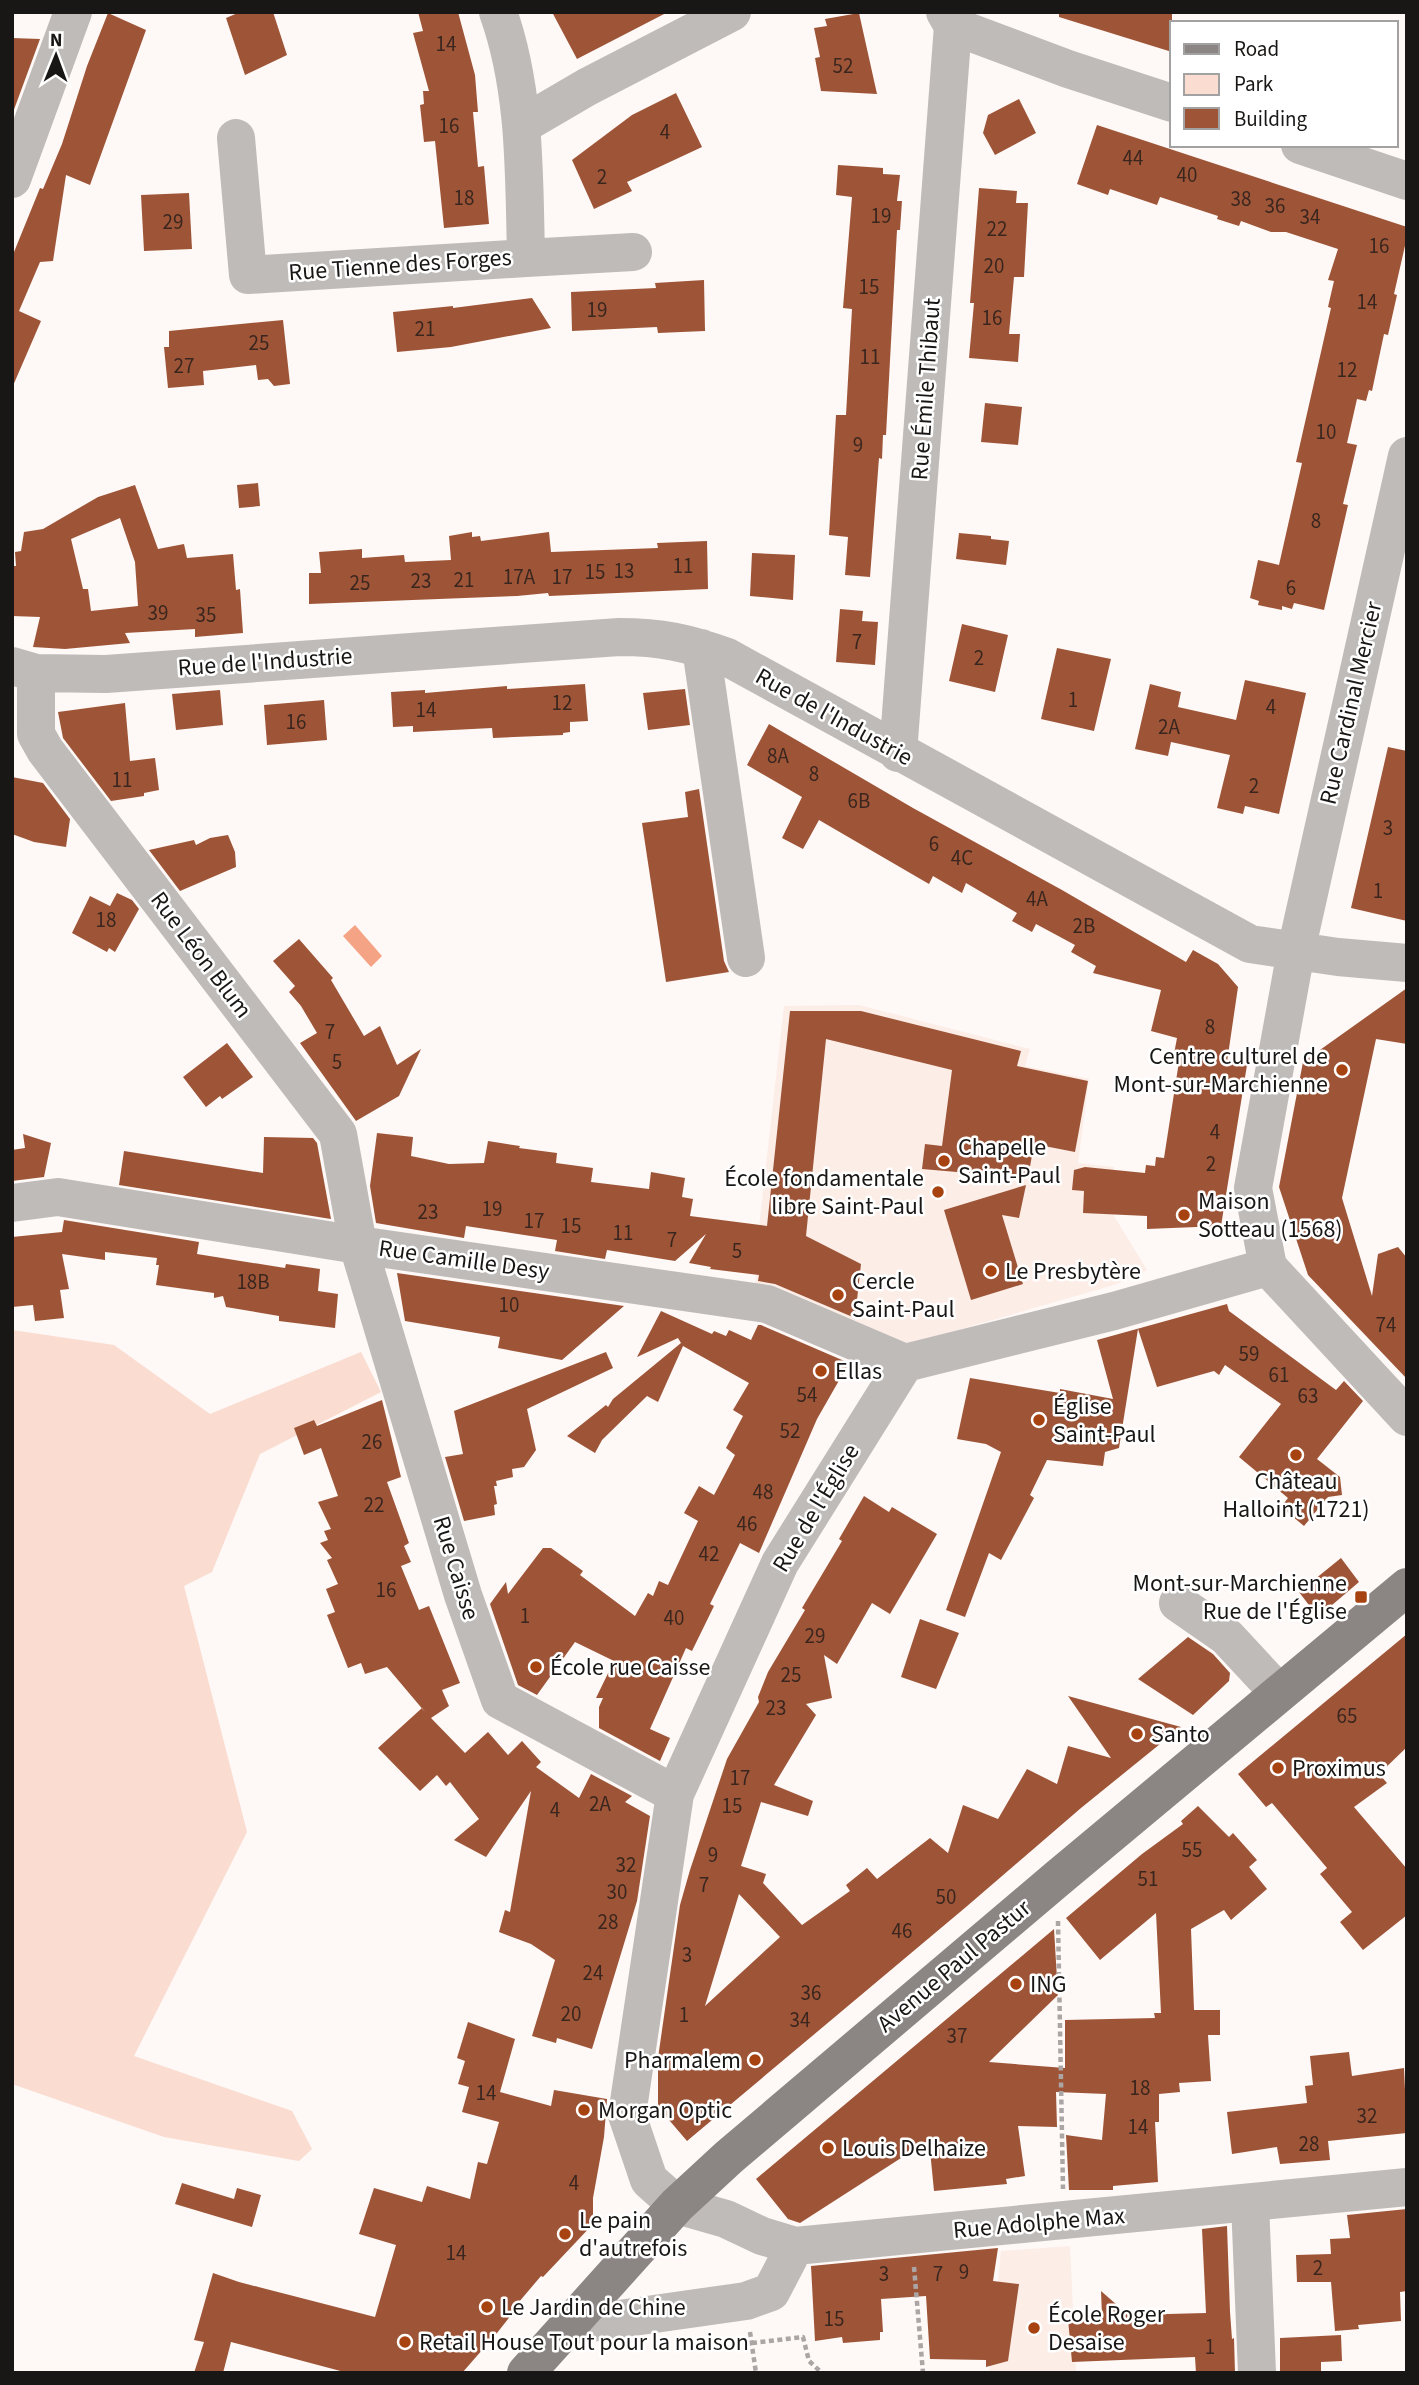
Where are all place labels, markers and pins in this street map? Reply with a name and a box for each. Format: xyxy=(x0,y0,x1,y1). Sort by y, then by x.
place label: Centre culturel de Mont-sur-Marchienne xyxy=(1114,1039,1328,1102)
marker: Centre culturel de Mont-sur-Marchienne xyxy=(1334,1062,1350,1078)
place label: Chapelle Saint-Paul xyxy=(958,1130,1061,1193)
marker: Chapelle Saint-Paul xyxy=(936,1153,952,1169)
place label: École fondamentale libre Saint-Paul xyxy=(724,1161,924,1224)
marker: École fondamentale libre Saint-Paul xyxy=(930,1184,946,1200)
place label: Maison Sotteau (1568) xyxy=(1198,1184,1343,1247)
marker: Maison Sotteau (1568) xyxy=(1176,1207,1192,1223)
place label: Le Presbytère xyxy=(1005,1254,1141,1289)
marker: Le Presbytère xyxy=(983,1263,999,1279)
place label: Cercle Saint-Paul xyxy=(852,1264,955,1327)
marker: Cercle Saint-Paul xyxy=(830,1287,846,1303)
place label: Ellas xyxy=(835,1354,882,1389)
marker: Ellas xyxy=(813,1363,829,1379)
place label: Église Saint-Paul xyxy=(1053,1389,1156,1452)
marker: Église Saint-Paul xyxy=(1031,1412,1047,1428)
marker: Château Halloint (1721) xyxy=(1288,1447,1304,1463)
place label: Château Halloint (1721) xyxy=(1222,1464,1370,1527)
place label: Mont-sur-Marchienne Rue de l'Église xyxy=(1133,1566,1347,1629)
marker: Mont-sur-Marchienne Rue de l'Église xyxy=(1353,1589,1369,1605)
place label: École rue Caisse xyxy=(550,1650,710,1685)
marker: École rue Caisse xyxy=(528,1659,544,1675)
place label: Santo xyxy=(1151,1717,1210,1752)
marker: Santo xyxy=(1129,1726,1145,1742)
place label: Proximus xyxy=(1292,1751,1386,1786)
marker: Proximus xyxy=(1270,1760,1286,1776)
place label: ING xyxy=(1030,1967,1067,2002)
marker: ING xyxy=(1008,1976,1024,1992)
place label: Pharmalem xyxy=(624,2043,741,2078)
marker: Pharmalem xyxy=(747,2052,763,2068)
place label: Morgan Optic xyxy=(598,2093,732,2128)
marker: Morgan Optic xyxy=(576,2102,592,2118)
place label: Louis Delhaize xyxy=(842,2131,986,2166)
marker: Louis Delhaize xyxy=(820,2140,836,2156)
place label: Le pain d'autrefois xyxy=(579,2203,687,2266)
marker: Le pain d'autrefois xyxy=(557,2226,573,2242)
place label: Le Jardin de Chine xyxy=(501,2290,686,2325)
place label: École Roger Desaise xyxy=(1048,2297,1166,2360)
marker: Le Jardin de Chine xyxy=(479,2299,495,2315)
marker: École Roger Desaise xyxy=(1026,2320,1042,2336)
place label: Retail House Tout pour la maison xyxy=(419,2325,749,2360)
marker: Retail House Tout pour la maison xyxy=(397,2334,413,2350)

